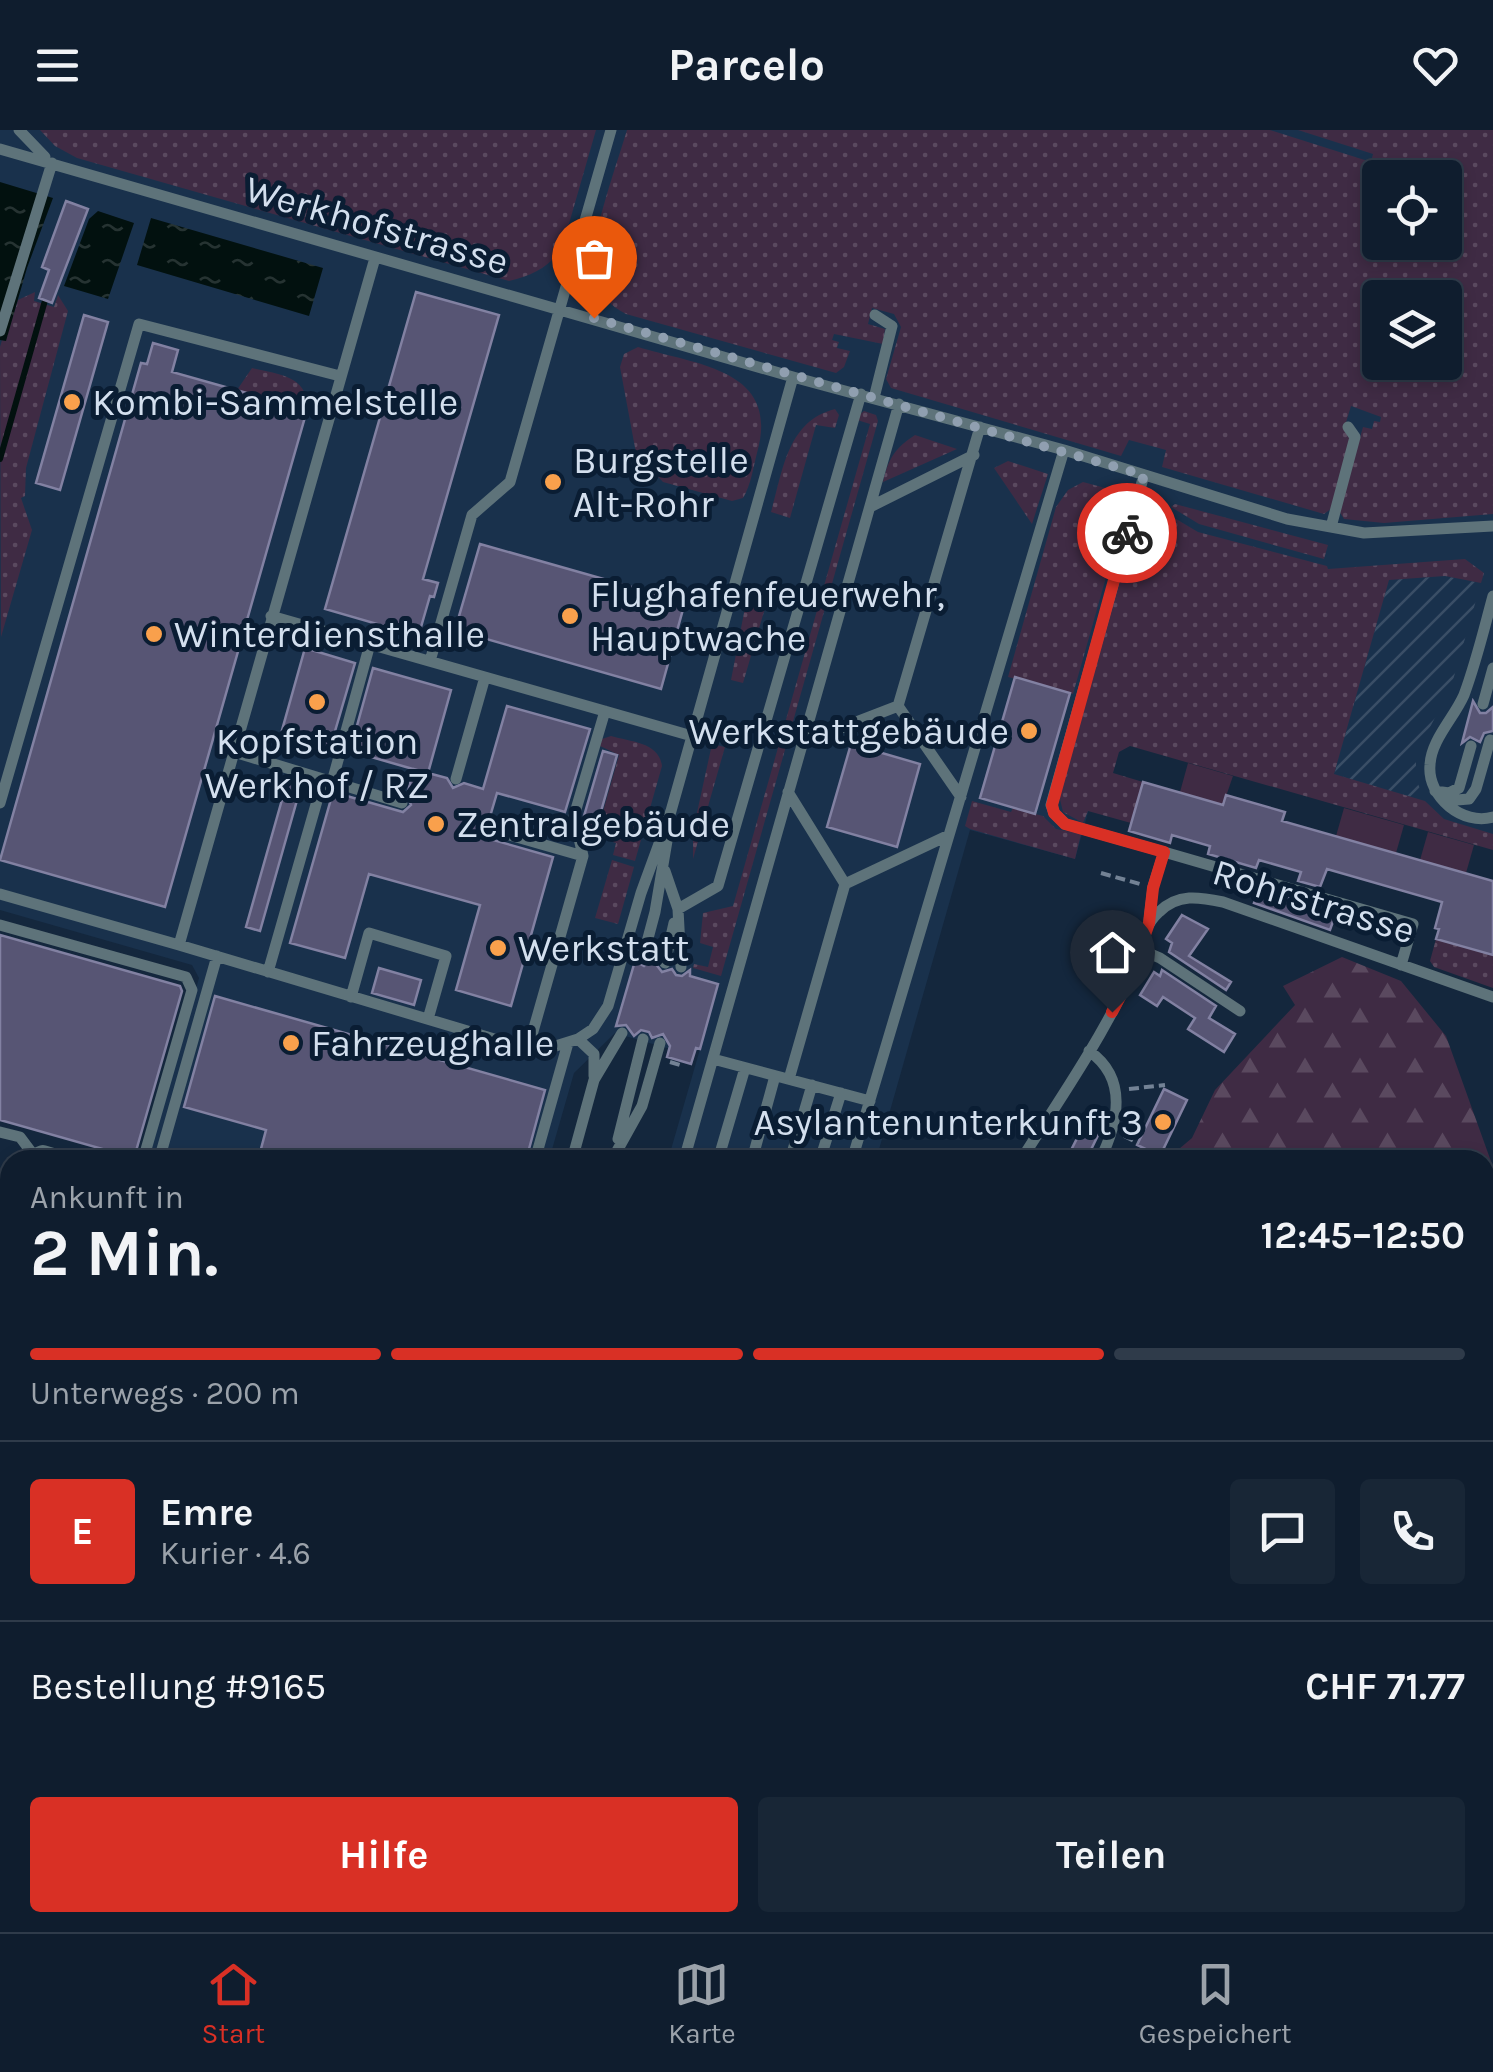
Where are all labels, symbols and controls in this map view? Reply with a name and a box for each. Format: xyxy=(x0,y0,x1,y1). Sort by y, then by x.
icon: menu xyxy=(30,38,85,93)
icon: heart xyxy=(1408,38,1463,93)
text: Parcelo xyxy=(668,39,825,91)
map controls xyxy=(1362,160,1462,380)
button: locate xyxy=(1362,160,1462,260)
street label: Werkhofstrasse xyxy=(240,166,514,285)
pin xyxy=(552,216,637,319)
icon: bag xyxy=(567,231,622,286)
button: layers xyxy=(1362,280,1462,380)
place label: Kombi-Sammelstelle xyxy=(92,380,458,425)
marker: Kombi-Sammelstelle xyxy=(61,391,83,413)
place label: Burgstelle Alt-Rohr xyxy=(573,438,749,527)
marker: Burgstelle Alt-Rohr xyxy=(542,471,564,493)
courier xyxy=(1077,483,1177,583)
icon: bike xyxy=(1100,506,1155,561)
place label: Flughafenfeuerwehr, Hauptwache xyxy=(590,572,945,661)
marker: Flughafenfeuerwehr, Hauptwache xyxy=(559,605,581,627)
place label: Winterdiensthalle xyxy=(174,612,485,657)
marker: Winterdiensthalle xyxy=(143,623,165,645)
marker: Kopfstation Werkhof / RZ xyxy=(306,691,328,713)
place label: Werkstattgebäude xyxy=(688,709,1009,754)
place label: Kopfstation Werkhof / RZ xyxy=(205,719,429,808)
marker: Werkstattgebäude xyxy=(1018,720,1040,742)
place label: Zentralgebäude xyxy=(456,802,730,847)
marker: Zentralgebäude xyxy=(425,813,447,835)
street label: Rohrstrasse xyxy=(1207,849,1420,954)
pin xyxy=(1070,910,1155,1013)
icon: home xyxy=(1085,925,1140,980)
place label: Werkstatt xyxy=(518,926,689,971)
marker: Werkstatt xyxy=(487,937,509,959)
place label: Fahrzeughalle xyxy=(311,1021,554,1066)
marker: Fahrzeughalle xyxy=(280,1032,302,1054)
place label: Asylantenunterkunft 3 xyxy=(753,1100,1143,1145)
marker: Asylantenunterkunft 3 xyxy=(1152,1111,1174,1133)
text: Ankunft in xyxy=(30,1179,184,1216)
text: 12:45–12:50 xyxy=(1261,1213,1465,1258)
text: 2 Min. xyxy=(30,1215,218,1291)
text: Unterwegs · 200 m xyxy=(30,1375,300,1412)
button: chat xyxy=(1230,1479,1335,1584)
button: phone xyxy=(1360,1479,1465,1584)
text: Emre xyxy=(160,1490,253,1535)
text: E xyxy=(71,1509,94,1554)
text: Kurier · 4.6 xyxy=(160,1535,311,1572)
text: Bestellung #9165 xyxy=(30,1664,326,1709)
text: CHF 71.77 xyxy=(1305,1664,1465,1709)
button: Hilfe xyxy=(30,1797,738,1912)
button: Teilen xyxy=(758,1797,1465,1912)
tab: Start xyxy=(202,1957,265,2050)
tab: Karte xyxy=(668,1957,736,2050)
tab: Gespeichert xyxy=(1139,1957,1291,2050)

